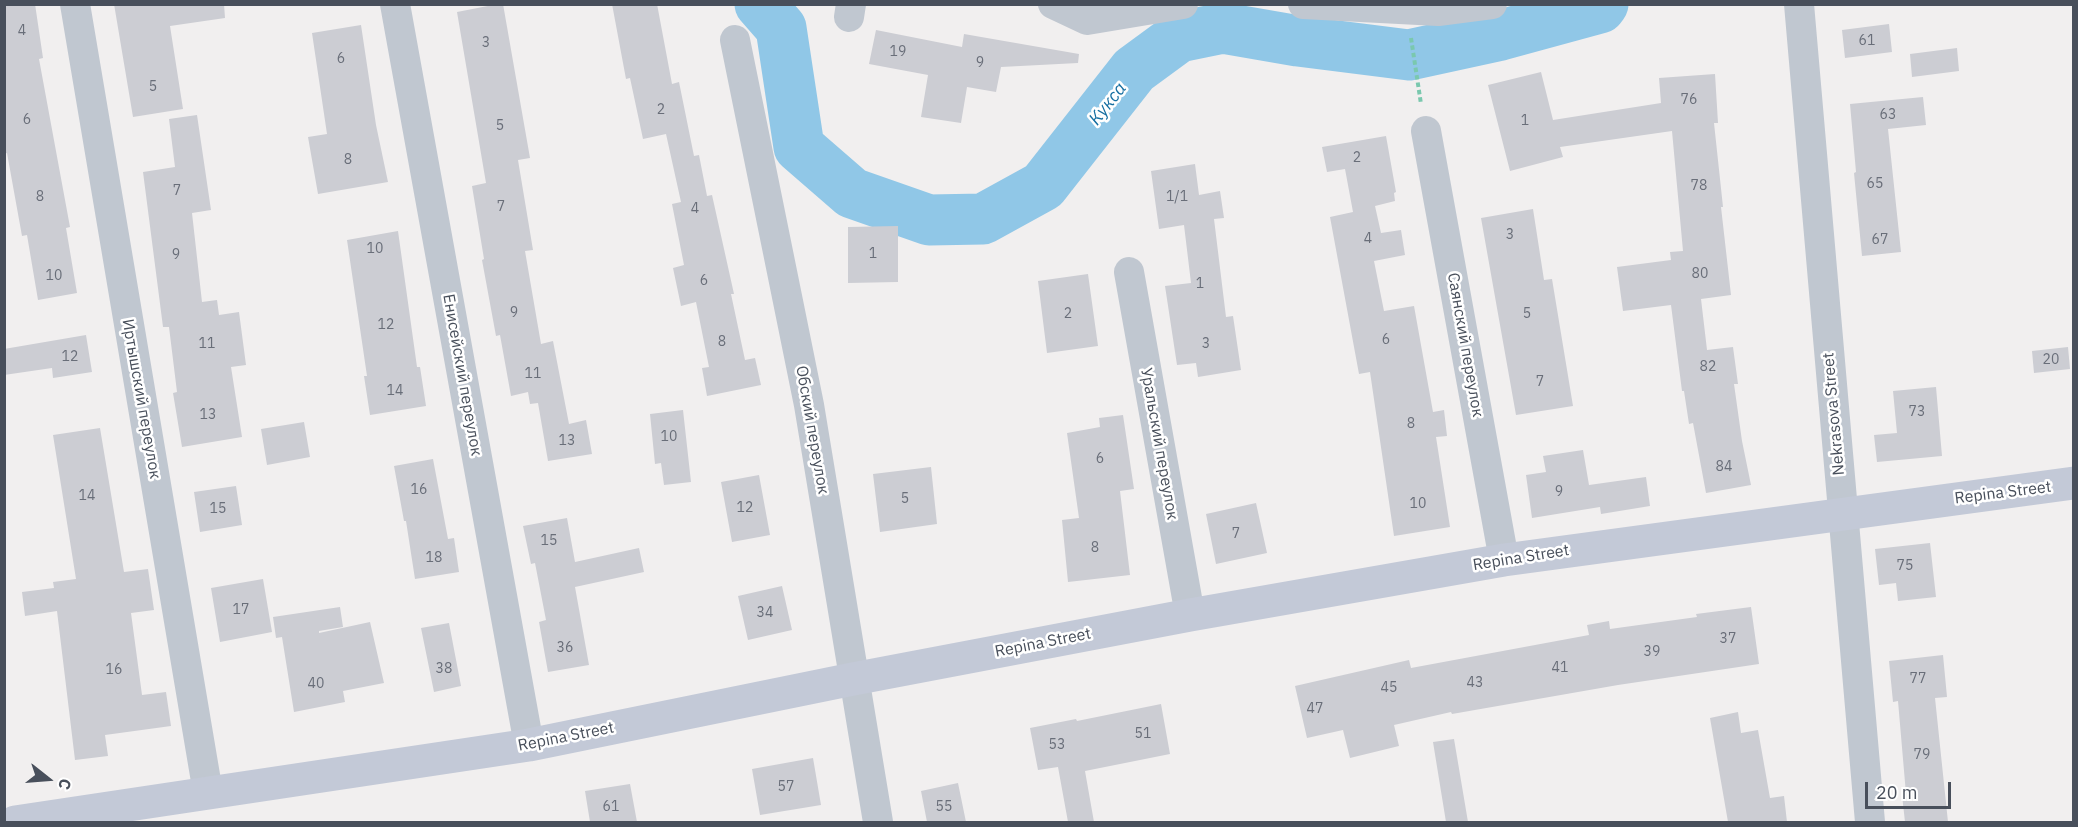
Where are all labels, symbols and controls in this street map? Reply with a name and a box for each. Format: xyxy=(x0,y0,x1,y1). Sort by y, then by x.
house number: 4 xyxy=(18,23,26,39)
house number: 61 xyxy=(1859,33,1875,49)
house number: 3 xyxy=(482,35,490,51)
house number: 19 xyxy=(890,44,906,60)
house number: 6 xyxy=(337,51,345,67)
house number: 9 xyxy=(976,55,984,71)
water label: Кукса xyxy=(1085,78,1131,130)
house number: 5 xyxy=(149,79,157,95)
house number: 76 xyxy=(1681,92,1697,108)
house number: 2 xyxy=(657,102,665,118)
house number: 63 xyxy=(1880,107,1896,123)
house number: 6 xyxy=(23,112,31,128)
house number: 1 xyxy=(1521,113,1529,129)
house number: 5 xyxy=(496,118,504,134)
house number: 2 xyxy=(1353,150,1361,166)
house number: 8 xyxy=(344,152,352,168)
house number: 65 xyxy=(1867,176,1883,192)
house number: 78 xyxy=(1691,178,1707,194)
house number: 7 xyxy=(173,183,181,199)
house number: 8 xyxy=(36,189,44,205)
house number: 1/1 xyxy=(1166,189,1188,205)
house number: 7 xyxy=(497,199,505,215)
house number: 4 xyxy=(691,201,699,217)
house number: 3 xyxy=(1506,227,1514,243)
house number: 4 xyxy=(1364,231,1372,247)
house number: 67 xyxy=(1872,232,1888,248)
house number: 10 xyxy=(367,241,383,257)
house number: 1 xyxy=(869,246,877,262)
house number: 9 xyxy=(172,247,180,263)
house number: 80 xyxy=(1692,266,1708,282)
house number: 10 xyxy=(46,268,62,284)
street label: Саянский переулок xyxy=(1443,271,1487,419)
house number: 6 xyxy=(700,273,708,289)
house number: 1 xyxy=(1196,276,1204,292)
street label: Енисейский переулок xyxy=(438,292,486,458)
house number: 9 xyxy=(510,305,518,321)
house number: 2 xyxy=(1064,306,1072,322)
house number: 5 xyxy=(1523,306,1531,322)
street label: Иртышский переулок xyxy=(117,317,165,481)
house number: 12 xyxy=(378,317,394,333)
house number: 6 xyxy=(1382,332,1390,348)
house number: 8 xyxy=(718,334,726,350)
house number: 11 xyxy=(199,336,215,352)
house number: 3 xyxy=(1202,336,1210,352)
house number: 12 xyxy=(62,349,78,365)
street label: Nekrasova Street xyxy=(1819,352,1849,476)
house number: 20 xyxy=(2043,352,2059,368)
house number: 82 xyxy=(1700,359,1716,375)
street label: Обский переулок xyxy=(791,364,833,496)
house number: 11 xyxy=(525,366,541,382)
street label: Уральский переулок xyxy=(1136,366,1182,522)
house number: 7 xyxy=(1536,374,1544,390)
house number: 14 xyxy=(387,383,403,399)
house number: 73 xyxy=(1909,404,1925,420)
house number: 13 xyxy=(200,407,216,423)
house number: 8 xyxy=(1407,416,1415,432)
house number: 10 xyxy=(661,429,677,445)
house number: 13 xyxy=(559,433,575,449)
house number: 6 xyxy=(1096,451,1104,467)
house number: 84 xyxy=(1716,459,1732,475)
street label: Repina Street xyxy=(1954,478,2052,508)
house number: 16 xyxy=(411,482,427,498)
house number: 9 xyxy=(1555,484,1563,500)
house number: 14 xyxy=(79,488,95,504)
house number: 5 xyxy=(901,491,909,507)
house number: 10 xyxy=(1410,496,1426,512)
house number: 12 xyxy=(737,500,753,516)
house number: 15 xyxy=(210,501,226,517)
house number: 7 xyxy=(1232,526,1240,542)
house number: 15 xyxy=(541,533,557,549)
house number: 8 xyxy=(1091,540,1099,556)
street label: Repina Street xyxy=(1471,541,1571,575)
house number: 18 xyxy=(426,550,442,566)
house number: 75 xyxy=(1897,558,1913,574)
house number: 17 xyxy=(233,602,249,618)
house number: 34 xyxy=(757,605,773,621)
street label: Repina Street xyxy=(993,624,1093,662)
house number: 37 xyxy=(1720,631,1736,647)
house number: 36 xyxy=(557,640,573,656)
house number: 39 xyxy=(1644,644,1660,660)
house number: 41 xyxy=(1552,660,1568,676)
house number: 38 xyxy=(436,661,452,677)
house number: 16 xyxy=(106,662,122,678)
house number: 77 xyxy=(1910,671,1926,687)
house number: 43 xyxy=(1467,675,1483,691)
house number: 40 xyxy=(308,676,324,692)
house number: 45 xyxy=(1381,680,1397,696)
house number: 47 xyxy=(1307,701,1323,717)
street label: Repina Street xyxy=(516,718,616,756)
house number: 51 xyxy=(1135,726,1151,742)
house number: 53 xyxy=(1049,737,1065,753)
house number: 79 xyxy=(1914,747,1930,763)
north arrow xyxy=(18,749,78,809)
scale bar xyxy=(1868,770,1954,808)
text: С xyxy=(54,776,76,792)
house number: 57 xyxy=(778,779,794,795)
text: 20 m xyxy=(1876,781,1918,804)
house number: 61 xyxy=(603,799,619,815)
house number: 55 xyxy=(936,799,952,815)

